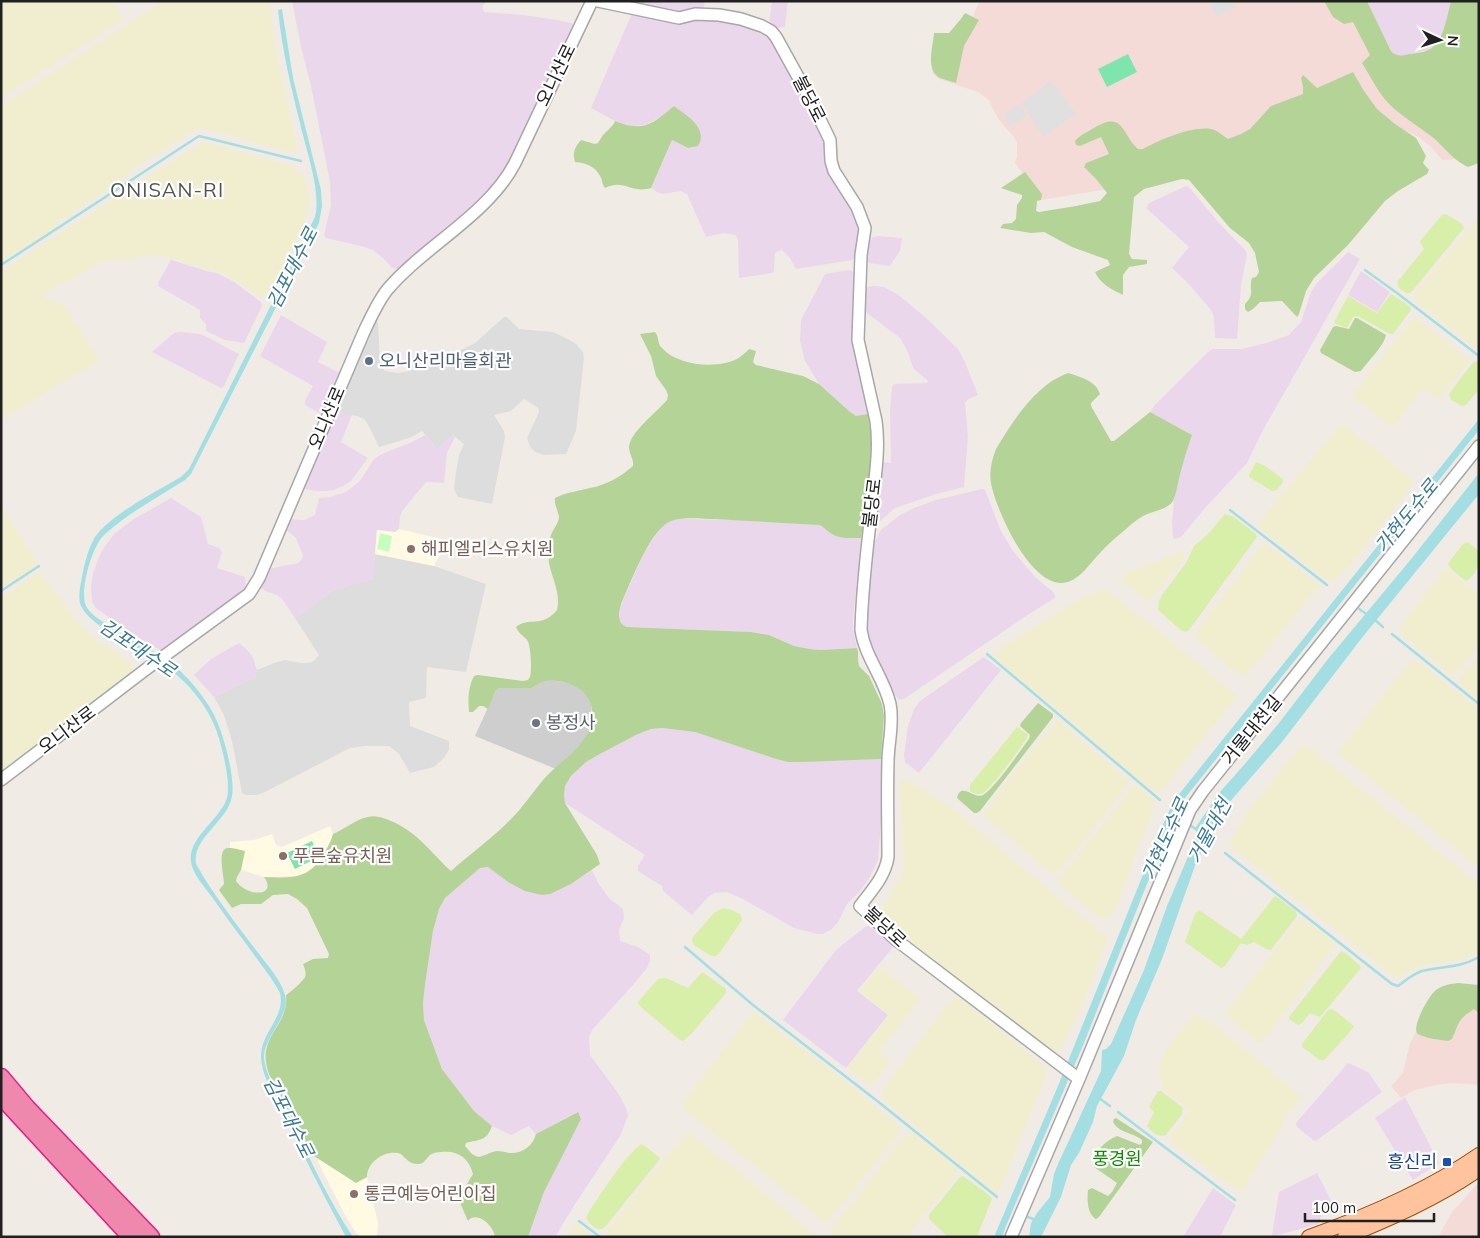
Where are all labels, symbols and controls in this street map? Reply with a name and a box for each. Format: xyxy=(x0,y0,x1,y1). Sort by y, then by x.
north arrow xyxy=(1415,15,1465,65)
text: N xyxy=(1444,35,1462,47)
street label: 오니산로 xyxy=(531,40,580,110)
street label: 불당로 xyxy=(788,71,831,126)
district label: ONISAN-RI xyxy=(110,177,224,202)
water label: 김포대수로 xyxy=(261,222,323,312)
place label: 오니산리마을회관 xyxy=(379,349,512,372)
marker: 오니산리마을회관 xyxy=(363,355,375,367)
street label: 오니산로 xyxy=(303,383,350,453)
water label: 가현도수로 xyxy=(1369,473,1444,558)
street label: 불당로 xyxy=(857,477,886,529)
place label: 해피엘리스유치원 xyxy=(421,537,553,560)
marker: 해피엘리스유치원 xyxy=(405,543,417,555)
water label: 김포대수로 xyxy=(95,614,182,683)
street label: 거물대천길 xyxy=(1217,690,1287,769)
street label: 오니산로 xyxy=(33,700,100,759)
place label: 봉정사 xyxy=(546,711,596,734)
marker: 봉정사 xyxy=(530,717,542,729)
water label: 가현도수로 xyxy=(1136,793,1194,884)
water label: 거물대천 xyxy=(1182,793,1237,868)
place label: 푸른숲유치원 xyxy=(293,844,392,867)
marker: 푸른숲유치원 xyxy=(277,850,289,862)
street label: 불당로 xyxy=(859,901,911,952)
water label: 김포대수로 xyxy=(258,1073,320,1163)
park label: 풍경원 xyxy=(1092,1147,1142,1170)
place label: 흥신리 xyxy=(1387,1150,1437,1173)
marker: 흥신리 xyxy=(1441,1156,1453,1168)
place label: 통큰예능어린이집 xyxy=(364,1182,496,1205)
marker: 통큰예능어린이집 xyxy=(348,1188,360,1200)
scale bar xyxy=(1305,1190,1434,1222)
text: 100 m xyxy=(1312,1198,1356,1217)

